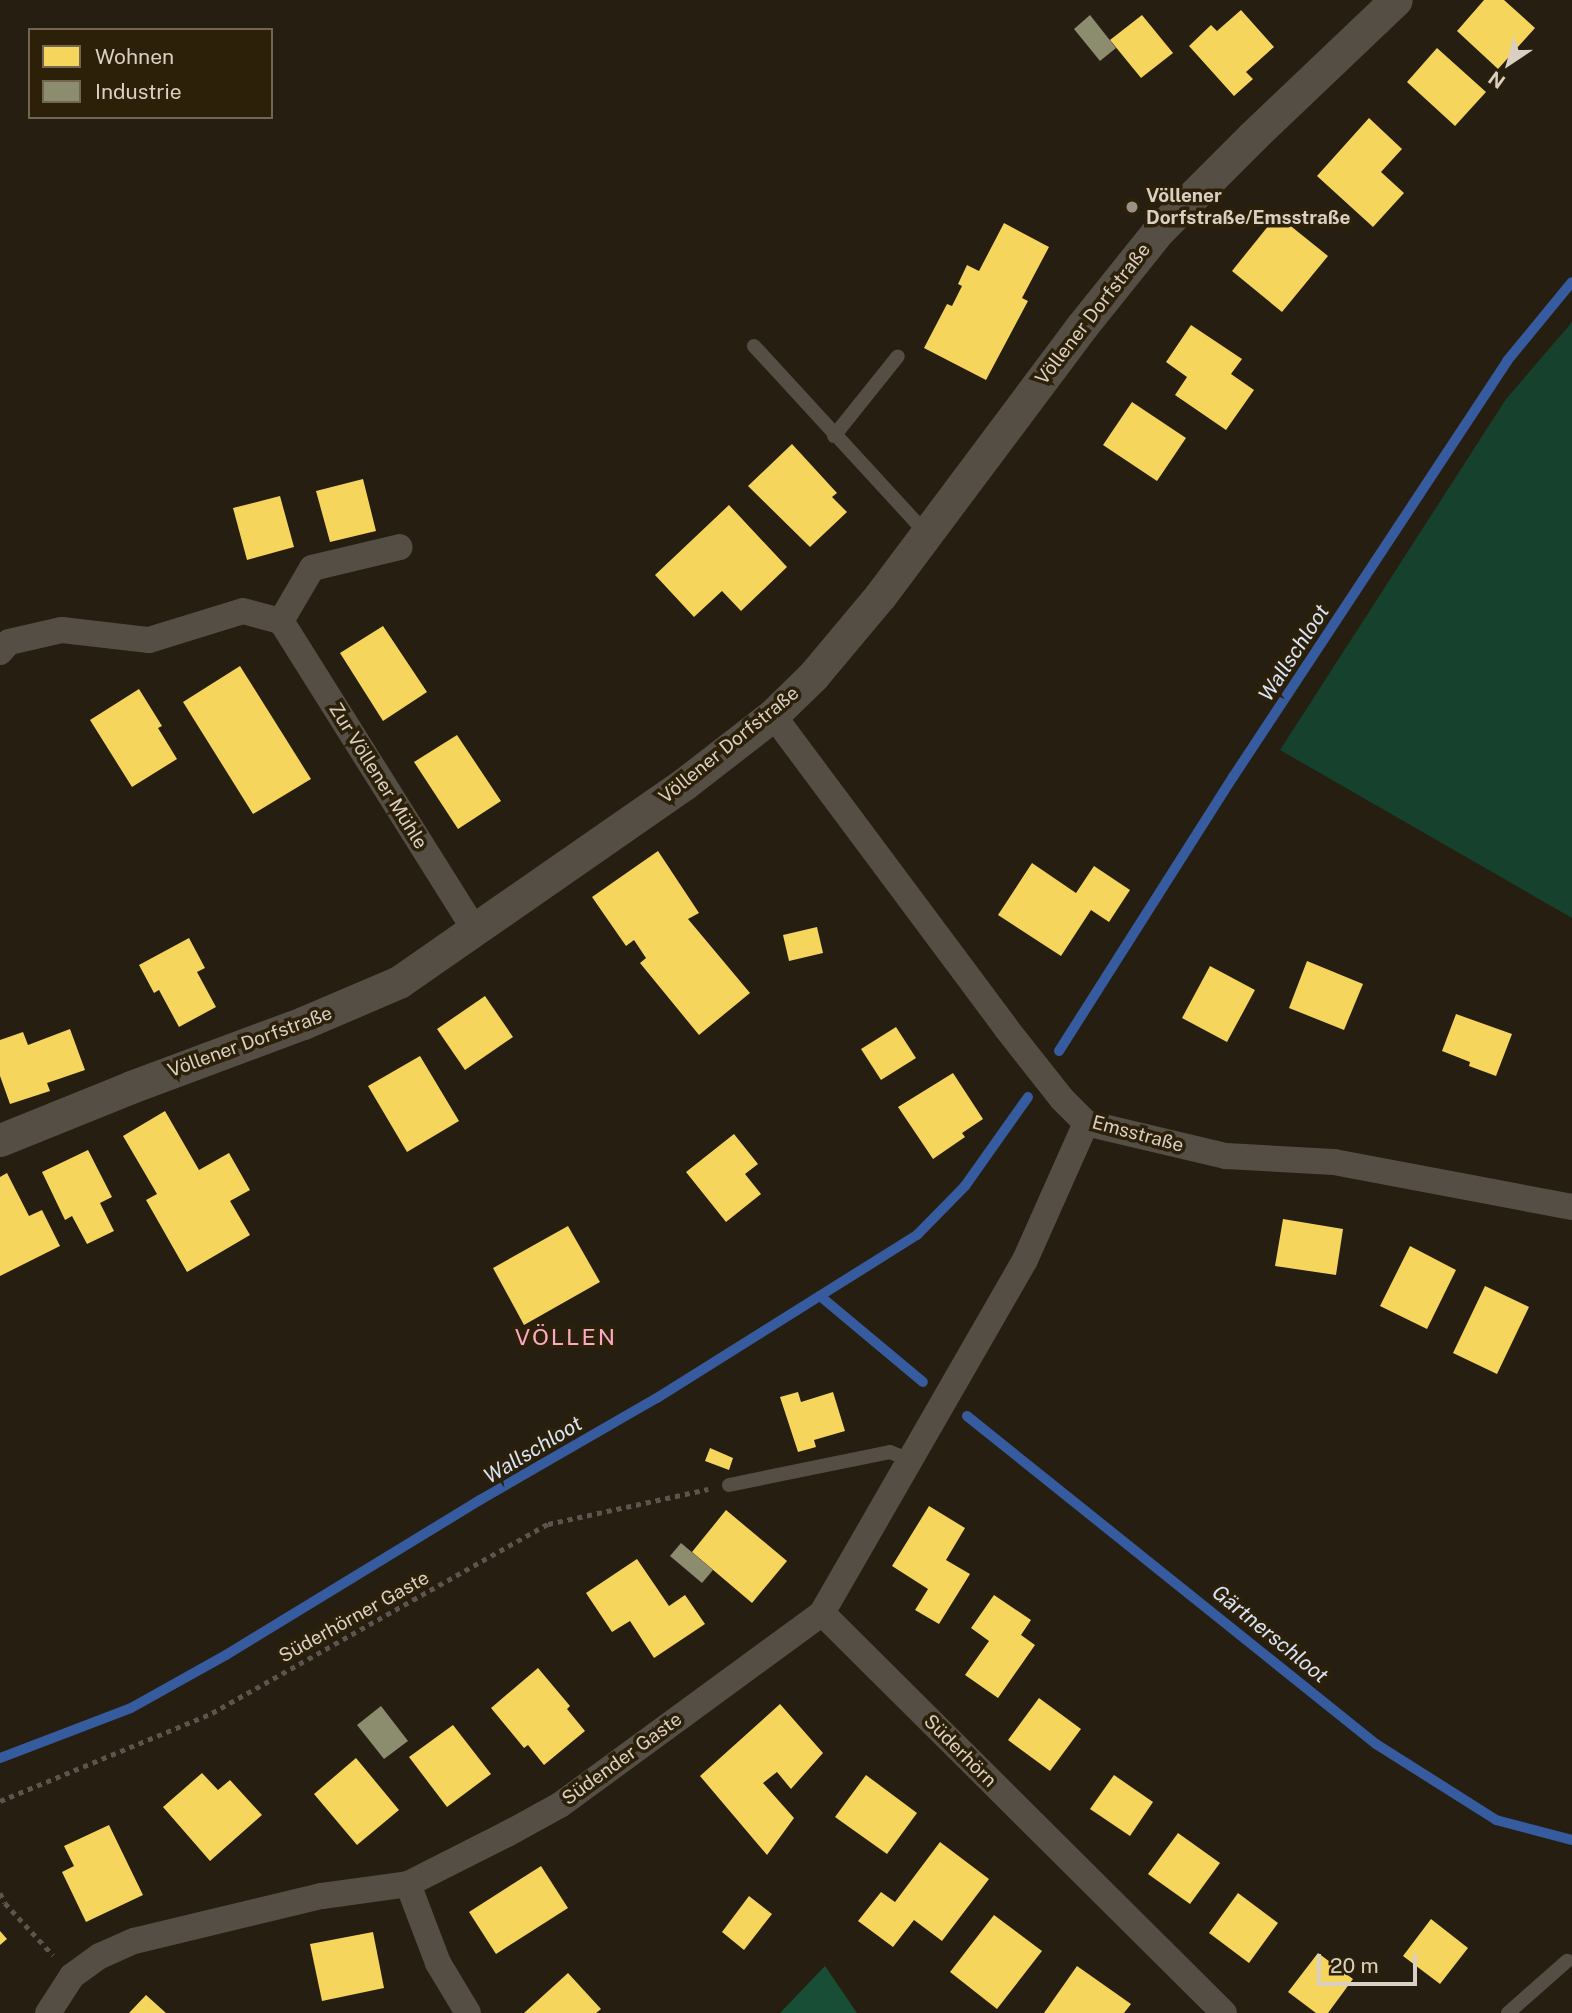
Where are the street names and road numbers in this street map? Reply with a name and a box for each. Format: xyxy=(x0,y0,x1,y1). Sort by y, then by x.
street label: Völlener Dorfstraße xyxy=(1031,239,1155,389)
street label: Völlener Dorfstraße xyxy=(655,682,803,808)
street label: Zur Völlener Mühle xyxy=(324,699,432,853)
street label: Völlener Dorfstraße xyxy=(165,1002,335,1082)
street label: Emsstraße xyxy=(1090,1111,1186,1157)
street label: Süderhörner Gaste xyxy=(275,1566,433,1668)
street label: Südender Gaste xyxy=(558,1708,686,1810)
street label: Süderhörn xyxy=(919,1710,1001,1792)

